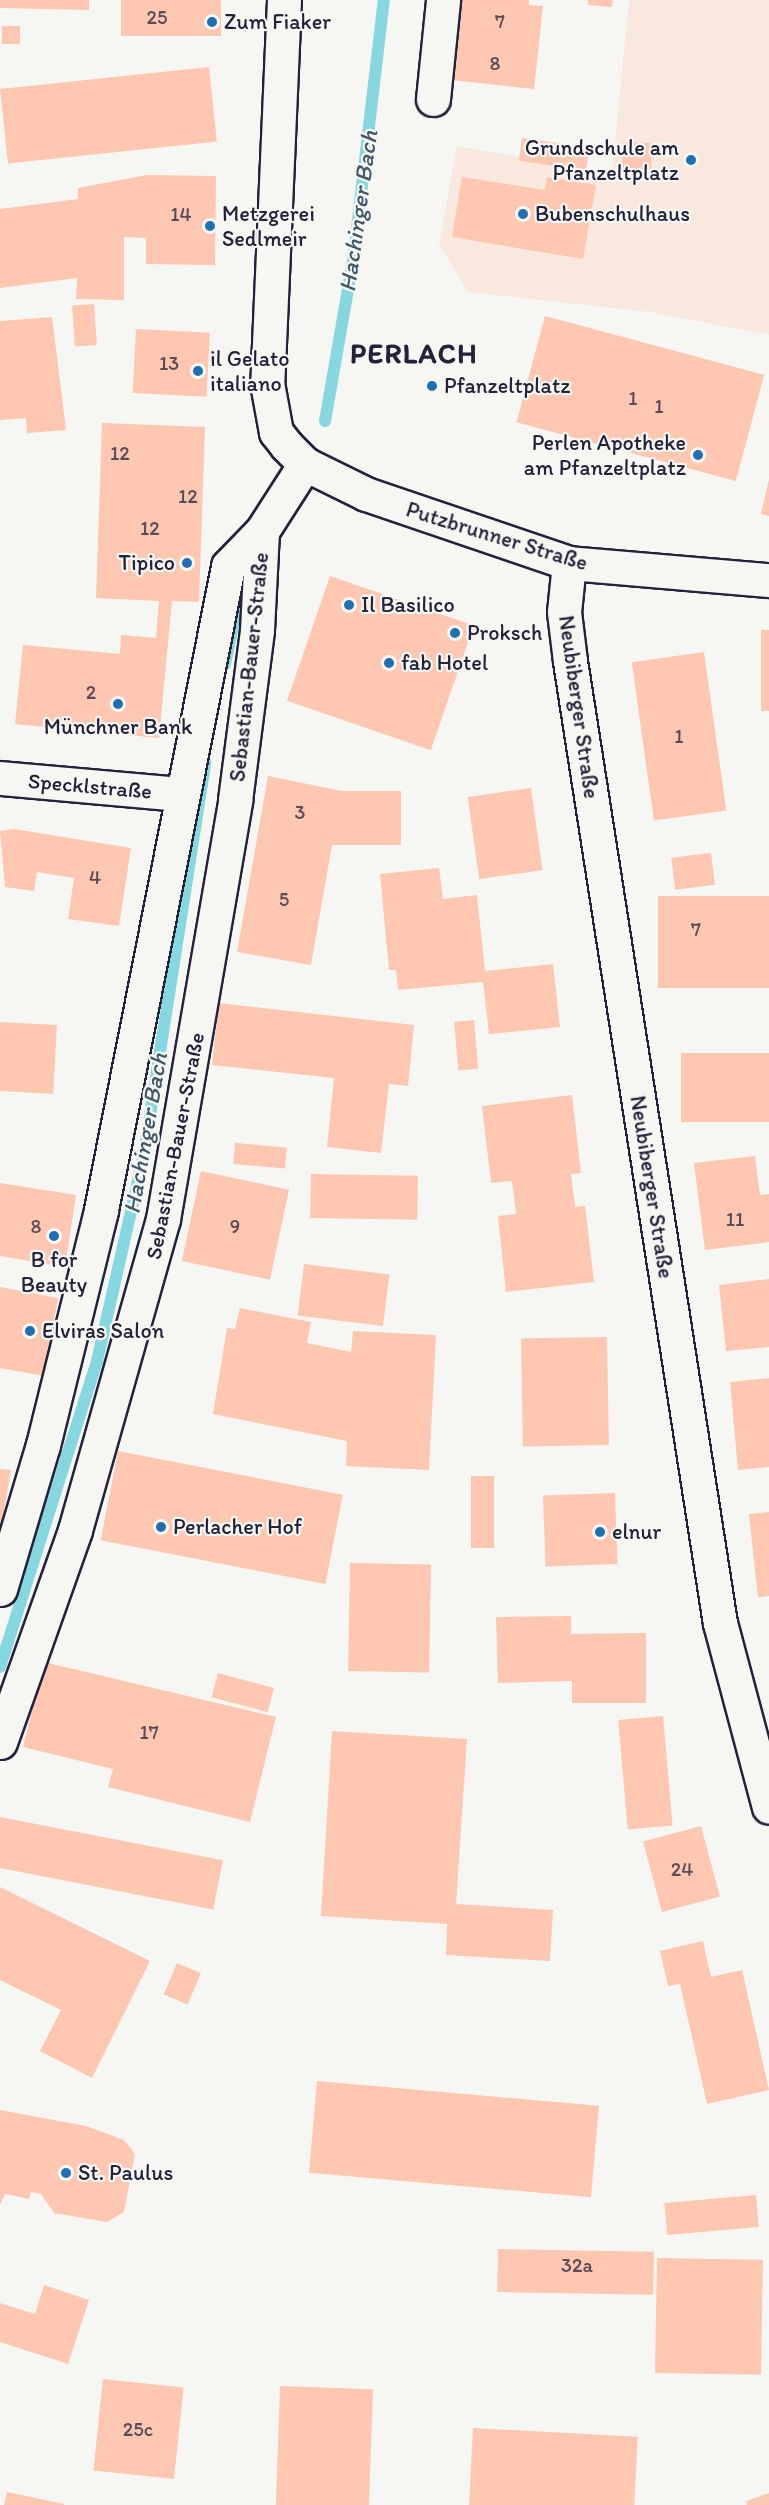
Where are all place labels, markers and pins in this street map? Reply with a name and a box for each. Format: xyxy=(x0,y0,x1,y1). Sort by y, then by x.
place label: Zum Fiaker xyxy=(224,9,330,35)
marker: Zum Fiaker xyxy=(205,15,219,29)
place label: Grundschule am Pfanzeltplatz xyxy=(524,134,679,186)
marker: Grundschule am Pfanzeltplatz xyxy=(684,153,698,167)
place label: Metzgerei Sedlmeir xyxy=(222,200,315,252)
place label: Bubenschulhaus xyxy=(535,201,690,227)
marker: Bubenschulhaus xyxy=(516,207,530,221)
marker: Metzgerei Sedlmeir xyxy=(203,219,217,233)
place label: il Gelato italiano xyxy=(210,345,289,396)
marker: il Gelato italiano xyxy=(191,364,205,378)
place label: Pfanzeltplatz xyxy=(444,373,570,399)
marker: Pfanzeltplatz xyxy=(425,379,439,393)
place label: Perlen Apotheke am Pfanzeltplatz xyxy=(525,429,686,481)
marker: Perlen Apotheke am Pfanzeltplatz xyxy=(691,448,705,462)
place label: Tipico xyxy=(119,550,175,576)
marker: Tipico xyxy=(180,556,194,570)
place label: Il Basilico xyxy=(361,592,455,618)
marker: Il Basilico xyxy=(342,598,356,612)
place label: Proksch xyxy=(467,620,542,646)
marker: Proksch xyxy=(448,626,462,640)
place label: fab Hotel xyxy=(401,650,488,676)
marker: fab Hotel xyxy=(382,656,396,670)
marker: Münchner Bank xyxy=(111,697,125,711)
place label: Münchner Bank xyxy=(43,714,193,740)
marker: B for Beauty xyxy=(47,1229,61,1243)
place label: B for Beauty xyxy=(21,1246,87,1298)
place label: Elviras Salon xyxy=(42,1318,163,1344)
marker: Elviras Salon xyxy=(23,1324,37,1338)
place label: Perlacher Hof xyxy=(173,1514,302,1540)
place label: elnur xyxy=(612,1519,661,1545)
marker: Perlacher Hof xyxy=(154,1520,168,1534)
marker: elnur xyxy=(593,1525,607,1539)
place label: St. Paulus xyxy=(78,2160,173,2186)
marker: St. Paulus xyxy=(59,2166,73,2180)

